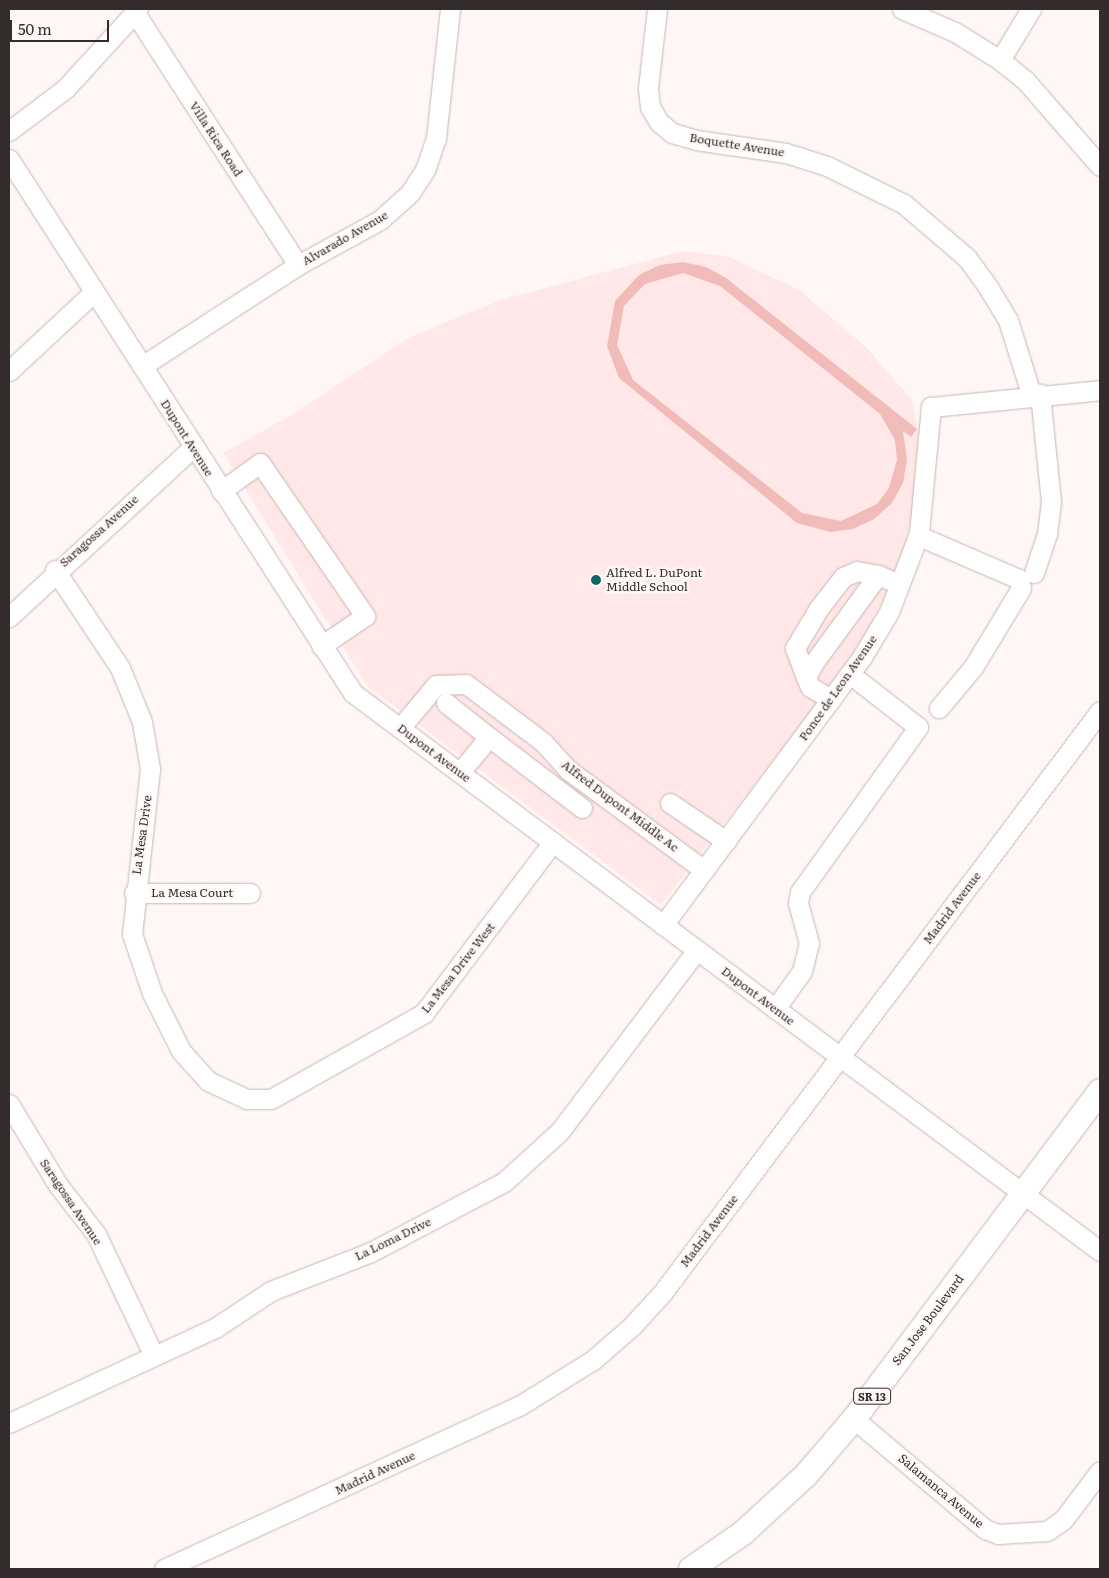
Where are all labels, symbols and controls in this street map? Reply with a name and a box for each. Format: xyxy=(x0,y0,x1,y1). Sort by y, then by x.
scale bar xyxy=(12,10,111,42)
text: 50 m xyxy=(18,17,52,40)
street label: Villa Rica Road xyxy=(186,99,246,179)
street label: Boquette Avenue xyxy=(688,130,786,160)
street label: Alvarado Avenue xyxy=(300,208,390,268)
street label: Dupont Avenue xyxy=(158,397,216,479)
street label: Saragossa Avenue xyxy=(57,492,141,570)
place label: Alfred L. DuPont Middle School xyxy=(606,566,702,594)
marker: Alfred L. DuPont Middle School xyxy=(590,574,602,586)
street label: Ponce de Leon Avenue xyxy=(796,632,880,744)
street label: Dupont Avenue xyxy=(394,721,474,785)
street label: Alfred Dupont Middle Ac xyxy=(559,757,681,855)
street label: La Mesa Drive xyxy=(129,794,155,876)
street label: Madrid Avenue xyxy=(920,869,984,947)
street label: La Mesa Court xyxy=(151,886,233,900)
street label: La Mesa Drive West xyxy=(418,920,498,1016)
street label: Dupont Avenue xyxy=(718,964,798,1028)
street label: Saragossa Avenue xyxy=(37,1156,105,1248)
street label: Madrid Avenue xyxy=(677,1192,741,1270)
street label: La Loma Drive xyxy=(352,1214,434,1264)
street label: San Jose Boulevard xyxy=(889,1272,967,1368)
road number: SR 13 xyxy=(852,1388,892,1404)
street label: Madrid Avenue xyxy=(333,1448,417,1498)
street label: Salamanca Avenue xyxy=(895,1451,987,1531)

